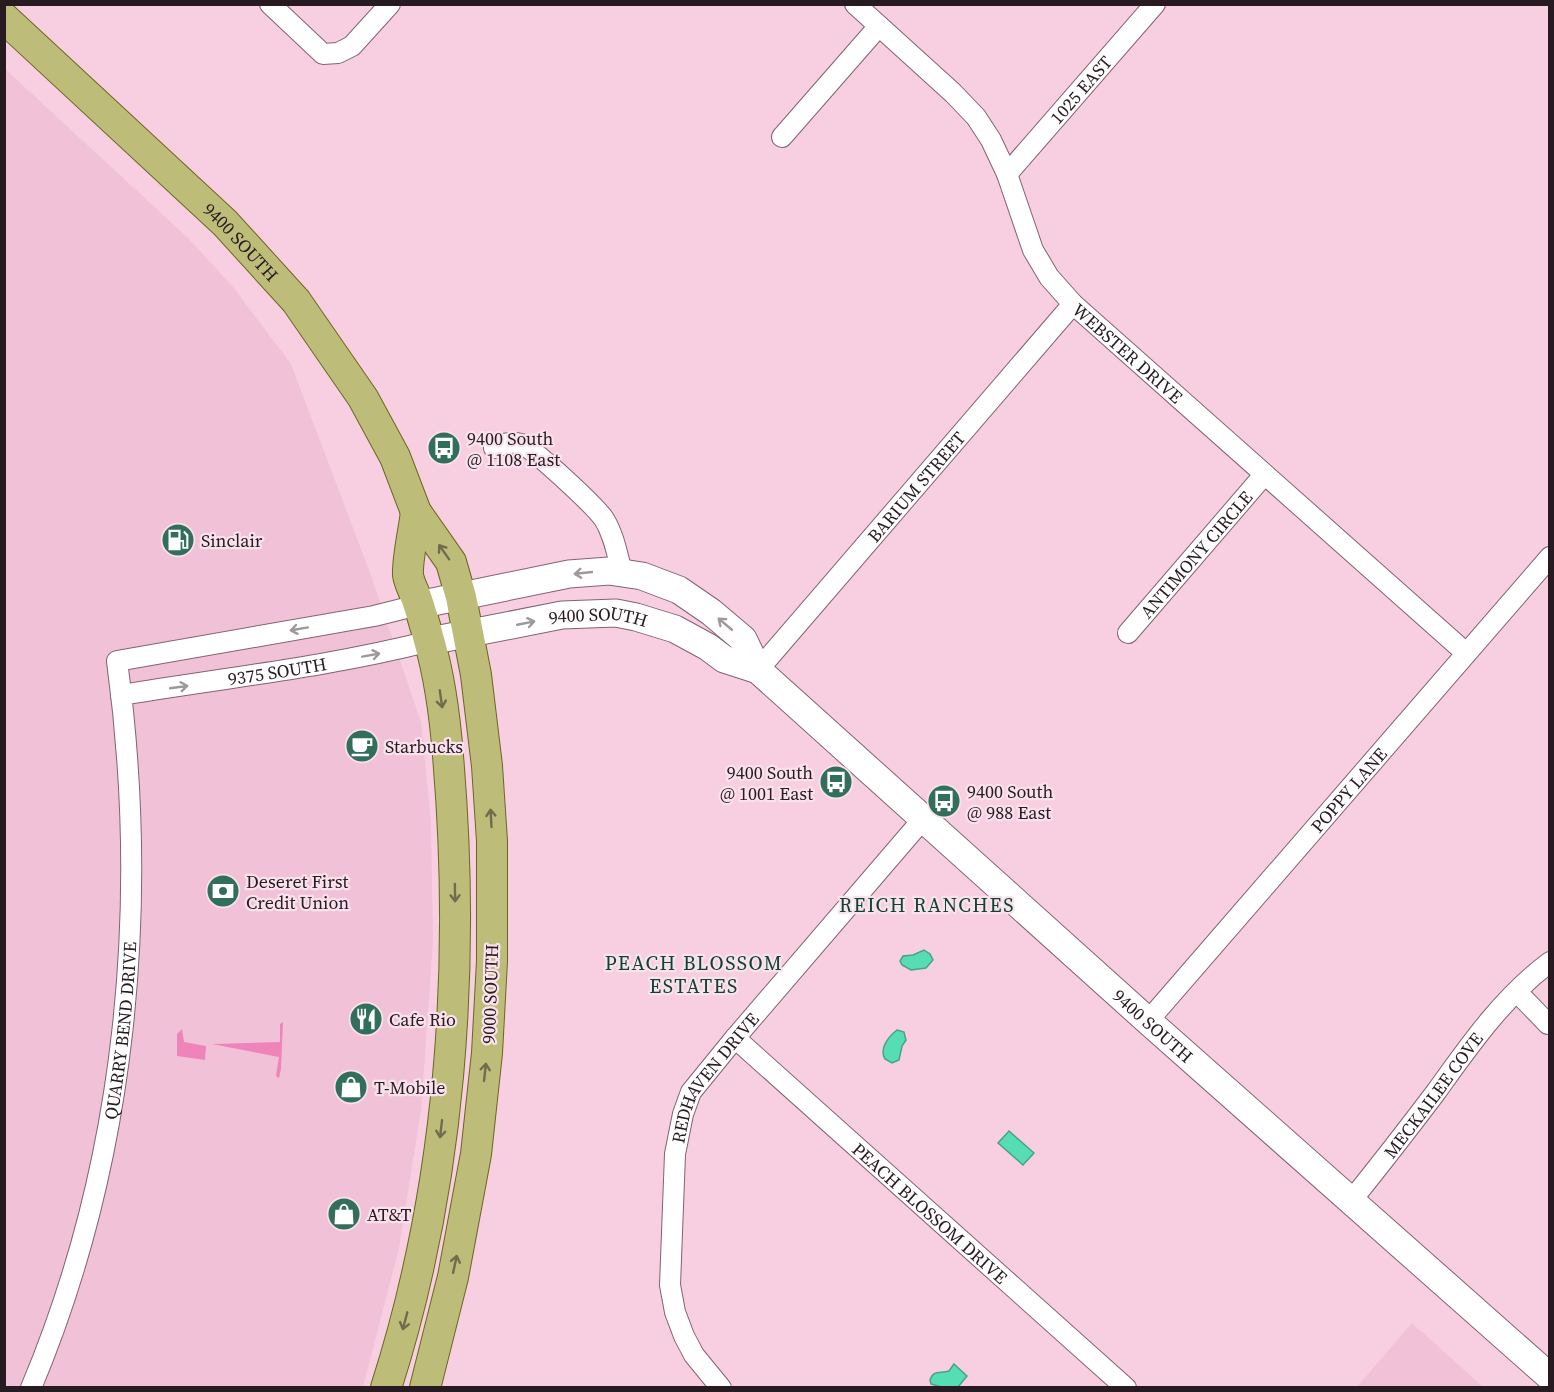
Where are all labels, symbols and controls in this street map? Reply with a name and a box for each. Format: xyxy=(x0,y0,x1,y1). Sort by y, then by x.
street label: 1025 EAST xyxy=(1044,50,1117,129)
street label: 9400 SOUTH xyxy=(198,197,284,286)
street label: WEBSTER DRIVE xyxy=(1067,297,1189,409)
place label: 9400 South @ 1108 East xyxy=(467,426,560,472)
street label: BARIUM STREET xyxy=(861,426,971,547)
bus stop icon: 9400 South @ 1108 East xyxy=(426,430,462,466)
street label: ANTIMONY CIRCLE xyxy=(1134,485,1258,623)
fuel station icon: Sinclair xyxy=(160,522,196,558)
place label: Sinclair xyxy=(201,528,263,553)
one-way arrow xyxy=(438,544,450,560)
one-way arrow xyxy=(574,568,594,579)
street label: 9400 SOUTH xyxy=(546,600,651,632)
one-way arrow xyxy=(516,616,535,628)
one-way arrow xyxy=(717,617,733,630)
one-way arrow xyxy=(290,624,310,635)
one-way arrow xyxy=(361,649,381,660)
street label: 9375 SOUTH xyxy=(226,651,329,691)
one-way arrow xyxy=(169,681,189,692)
one-way arrow xyxy=(436,688,447,708)
cafe icon: Starbucks xyxy=(344,728,380,764)
place label: Starbucks xyxy=(385,734,463,759)
street label: POPPY LANE xyxy=(1305,742,1392,838)
place label: 9400 South @ 1001 East xyxy=(720,760,813,806)
bus stop icon: 9400 South @ 1001 East xyxy=(818,764,854,800)
place label: 9400 South @ 988 East xyxy=(967,779,1053,825)
bus stop icon: 9400 South @ 988 East xyxy=(926,783,962,819)
one-way arrow xyxy=(485,809,496,829)
place label: Deseret First Credit Union xyxy=(246,869,349,915)
bank icon: Deseret First Credit Union xyxy=(205,873,241,909)
one-way arrow xyxy=(449,882,461,902)
district label: REICH RANCHES xyxy=(839,891,1015,919)
street label: QUARRY BEND DRIVE xyxy=(97,941,142,1121)
street label: 9000 SOUTH xyxy=(476,944,504,1044)
district label: PEACH BLOSSOM ESTATES xyxy=(605,949,783,1000)
street label: 9400 SOUTH xyxy=(1108,983,1199,1068)
restaurant icon: Cafe Rio xyxy=(348,1001,384,1037)
place label: Cafe Rio xyxy=(389,1007,456,1032)
street label: REDHAVEN DRIVE xyxy=(665,1007,764,1145)
street label: MECKAILEE COVE xyxy=(1377,1027,1488,1163)
one-way arrow xyxy=(480,1062,491,1082)
shop icon: T-Mobile xyxy=(333,1069,369,1105)
place label: T-Mobile xyxy=(374,1075,445,1100)
one-way arrow xyxy=(435,1119,446,1139)
street label: PEACH BLOSSOM DRIVE xyxy=(847,1136,1014,1289)
shop icon: AT&T xyxy=(326,1196,362,1232)
place label: AT&T xyxy=(367,1202,412,1227)
one-way arrow xyxy=(450,1255,462,1274)
one-way arrow xyxy=(399,1311,411,1330)

